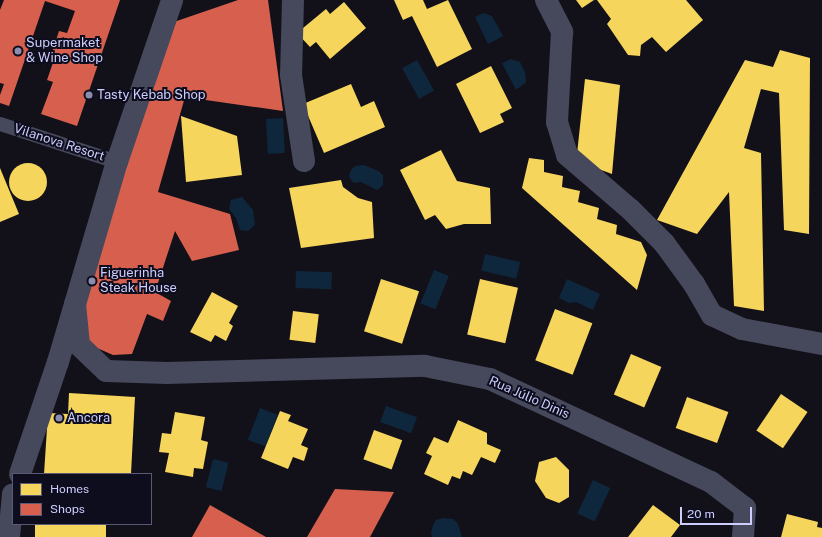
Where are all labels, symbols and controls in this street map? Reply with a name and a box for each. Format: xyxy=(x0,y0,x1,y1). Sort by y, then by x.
place label: Supermaket & Wine Shop xyxy=(26,36,103,67)
marker: Supermaket & Wine Shop xyxy=(13,46,23,56)
place label: Tasty Kebab Shop xyxy=(97,87,206,103)
marker: Tasty Kebab Shop xyxy=(84,90,94,100)
street label: Vilanova Resort xyxy=(12,121,106,165)
place label: Figuerinha Steak House xyxy=(100,266,177,297)
marker: Figuerinha Steak House xyxy=(87,276,97,286)
street label: Rua Júlio Dinis xyxy=(486,373,572,423)
place label: Ancora xyxy=(67,410,110,426)
marker: Ancora xyxy=(54,413,64,423)
legend xyxy=(12,473,152,525)
text: Homes xyxy=(50,482,89,496)
scale bar xyxy=(682,499,754,525)
text: Shops xyxy=(50,502,85,516)
text: 20 m xyxy=(687,507,715,521)

